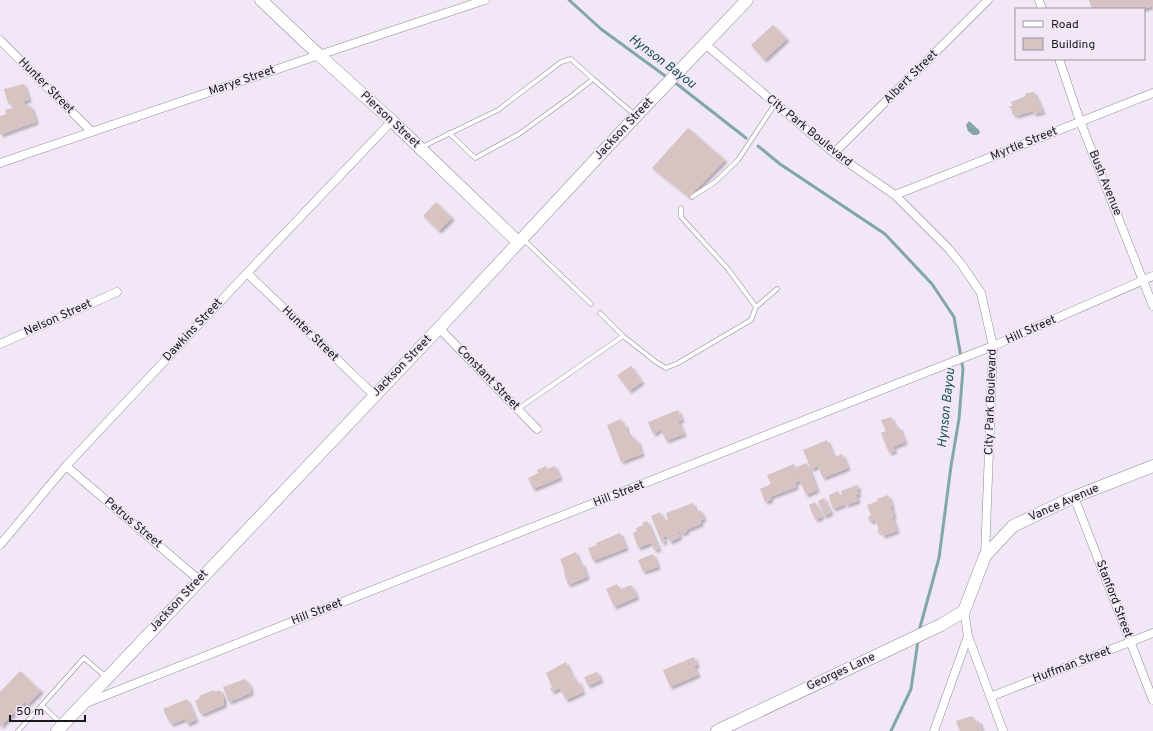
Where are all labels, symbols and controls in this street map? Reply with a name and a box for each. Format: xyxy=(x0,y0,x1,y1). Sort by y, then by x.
legend xyxy=(1015,8,1145,60)
text: Road xyxy=(1051,17,1079,33)
water label: Hynson Bayou xyxy=(625,31,700,93)
text: Building xyxy=(1051,37,1095,53)
street label: Albert Street xyxy=(881,47,941,107)
street label: Hunter Street xyxy=(14,54,78,118)
street label: Marye Street xyxy=(207,62,277,100)
street label: Pierson Street xyxy=(357,88,423,152)
street label: City Park Boulevard xyxy=(763,91,855,171)
street label: Jackson Street xyxy=(591,94,657,164)
street label: Myrtle Street xyxy=(988,123,1060,165)
street label: Bush Avenue xyxy=(1085,148,1125,218)
street label: Dawkins Street xyxy=(160,295,226,365)
street label: Nelson Street xyxy=(21,296,95,340)
street label: Hunter Street xyxy=(278,303,342,365)
street label: Hill Street xyxy=(1003,312,1059,348)
street label: Jackson Street xyxy=(368,332,436,400)
street label: Constant Street xyxy=(453,342,523,414)
street label: City Park Boulevard xyxy=(981,349,1001,455)
water label: Hynson Bayou xyxy=(935,366,959,449)
street label: Hill Street xyxy=(591,477,647,511)
street label: Vance Avenue xyxy=(1026,480,1102,526)
street label: Petrus Street xyxy=(101,494,165,552)
street label: Stanford Street xyxy=(1092,558,1136,640)
street label: Jackson Street xyxy=(146,566,212,636)
street label: Hill Street xyxy=(289,595,345,629)
street label: Huffman Street xyxy=(1031,643,1113,687)
street label: Georges Lane xyxy=(804,649,878,695)
scale bar xyxy=(10,697,85,723)
text: 50 m xyxy=(16,704,44,720)

